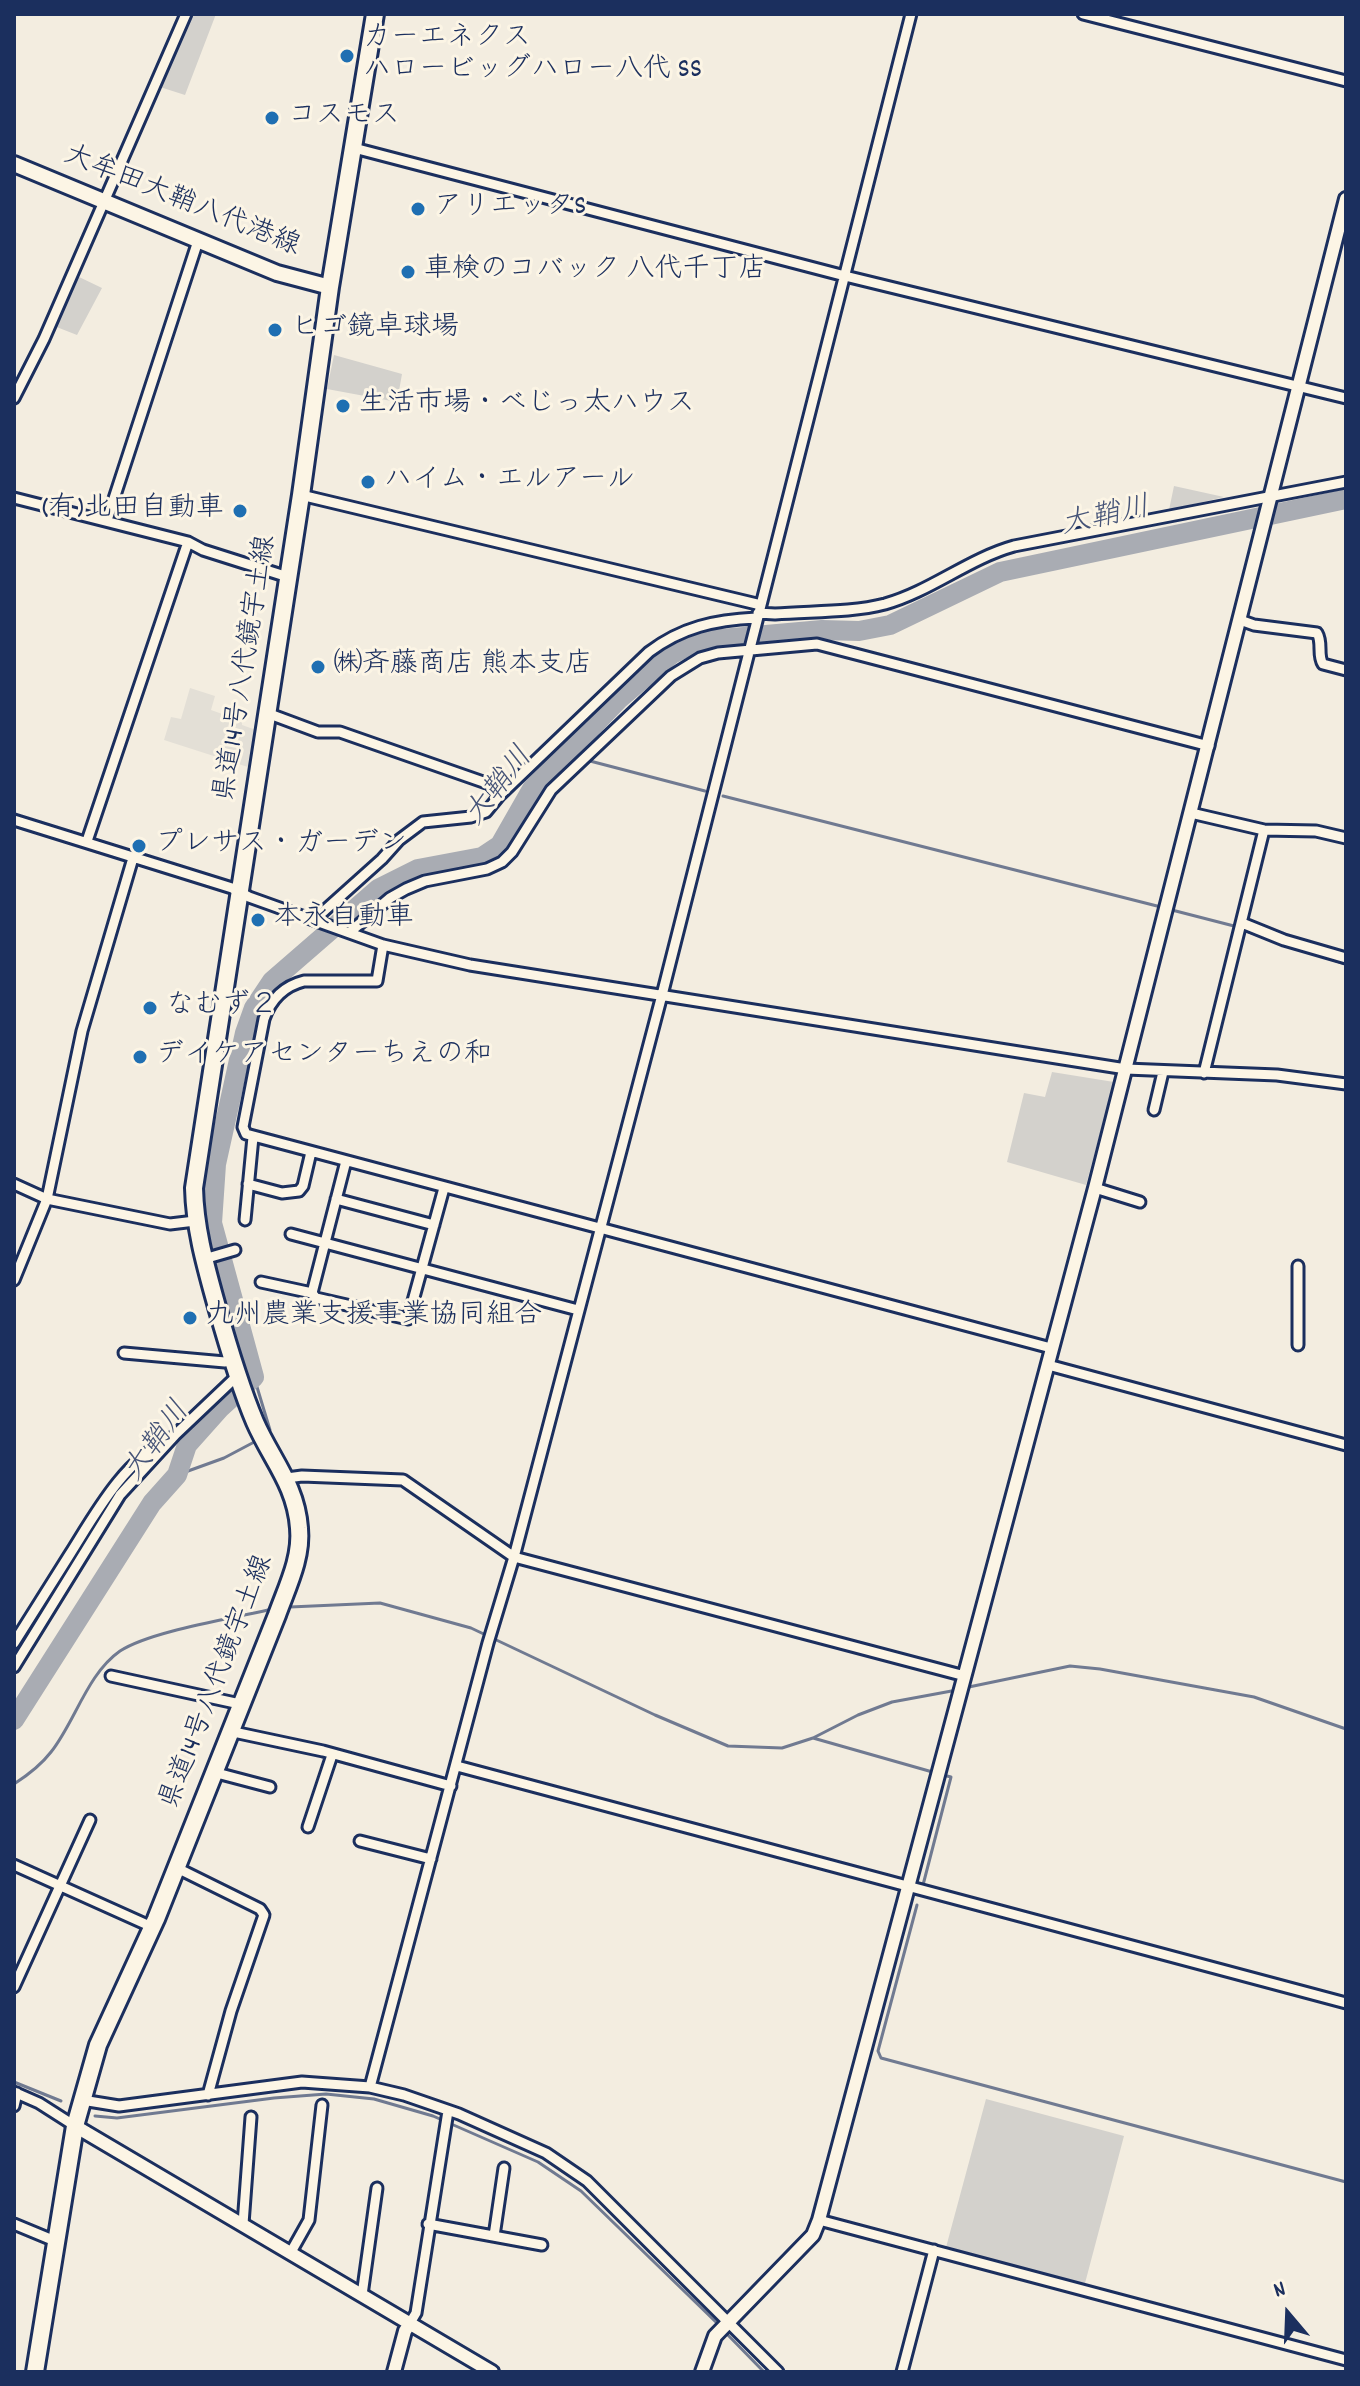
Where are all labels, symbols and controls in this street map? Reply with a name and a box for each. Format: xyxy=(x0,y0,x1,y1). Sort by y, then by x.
place label: カーエネクス ハロービッグハロー八代 SS xyxy=(363,23,702,89)
marker: カーエネクス ハロービッグハロー八代 SS xyxy=(338,47,356,65)
place label: コスモス xyxy=(288,101,400,135)
marker: コスモス xyxy=(263,109,281,127)
street label: 大牟田大鞘八代港線 xyxy=(58,140,304,266)
place label: アリエッタS xyxy=(434,192,586,226)
marker: アリエッタS xyxy=(409,200,427,218)
place label: 車検のコバック 八代千丁店 xyxy=(424,255,766,289)
marker: 車検のコバック 八代千丁店 xyxy=(399,263,417,281)
place label: ヒゴ鏡卓球場 xyxy=(291,313,459,347)
marker: ヒゴ鏡卓球場 xyxy=(266,321,284,339)
place label: 生活市場・べじっ太ハウス xyxy=(359,389,695,423)
marker: 生活市場・べじっ太ハウス xyxy=(334,397,352,415)
place label: ハイム・エルアール xyxy=(384,465,635,499)
marker: ハイム・エルアール xyxy=(359,473,377,491)
water label: 大鞘川 xyxy=(1058,492,1154,546)
place label: (有)北田自動車 xyxy=(42,494,224,528)
marker: (有)北田自動車 xyxy=(231,502,249,520)
street label: 県道14号八代鏡宇土線 xyxy=(210,533,286,805)
place label: ㈱斉藤商店 熊本支店 xyxy=(334,650,592,684)
marker: ㈱斉藤商店 熊本支店 xyxy=(309,658,327,676)
water label: 大鞘川 xyxy=(459,741,543,835)
place label: プレサス・ガーデン xyxy=(155,829,407,863)
marker: プレサス・ガーデン xyxy=(130,837,148,855)
place label: 本永自動車 xyxy=(274,903,414,937)
marker: 本永自動車 xyxy=(249,911,267,929)
place label: なむず２ xyxy=(166,991,278,1025)
marker: なむず２ xyxy=(141,999,159,1017)
place label: デイケアセンターちえの和 xyxy=(156,1040,492,1074)
marker: デイケアセンターちえの和 xyxy=(131,1048,149,1066)
place label: 九州農業支援事業協同組合 xyxy=(206,1301,542,1335)
marker: 九州農業支援事業協同組合 xyxy=(181,1309,199,1327)
water label: 大鞘川 xyxy=(118,1396,200,1490)
street label: 県道14号八代鏡宇土線 xyxy=(155,1551,283,1815)
north arrow xyxy=(1248,2274,1328,2354)
text: N xyxy=(1270,2274,1290,2307)

